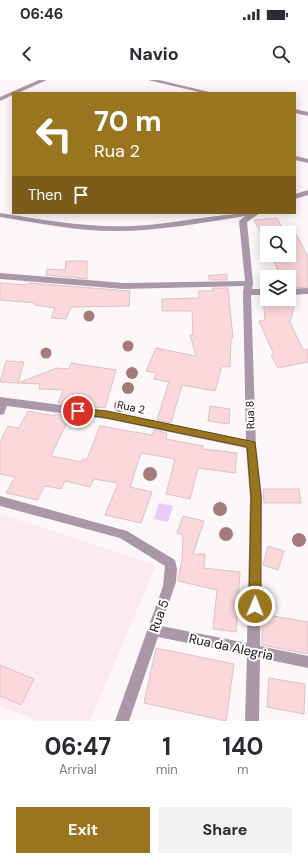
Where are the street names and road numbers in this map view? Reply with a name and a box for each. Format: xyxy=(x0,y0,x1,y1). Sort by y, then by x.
street label: Rua 2 xyxy=(116,397,146,417)
street label: Rua 8 xyxy=(243,401,257,429)
street label: Rua 5 xyxy=(145,597,173,635)
street label: Rua da Alegria xyxy=(187,630,275,664)

